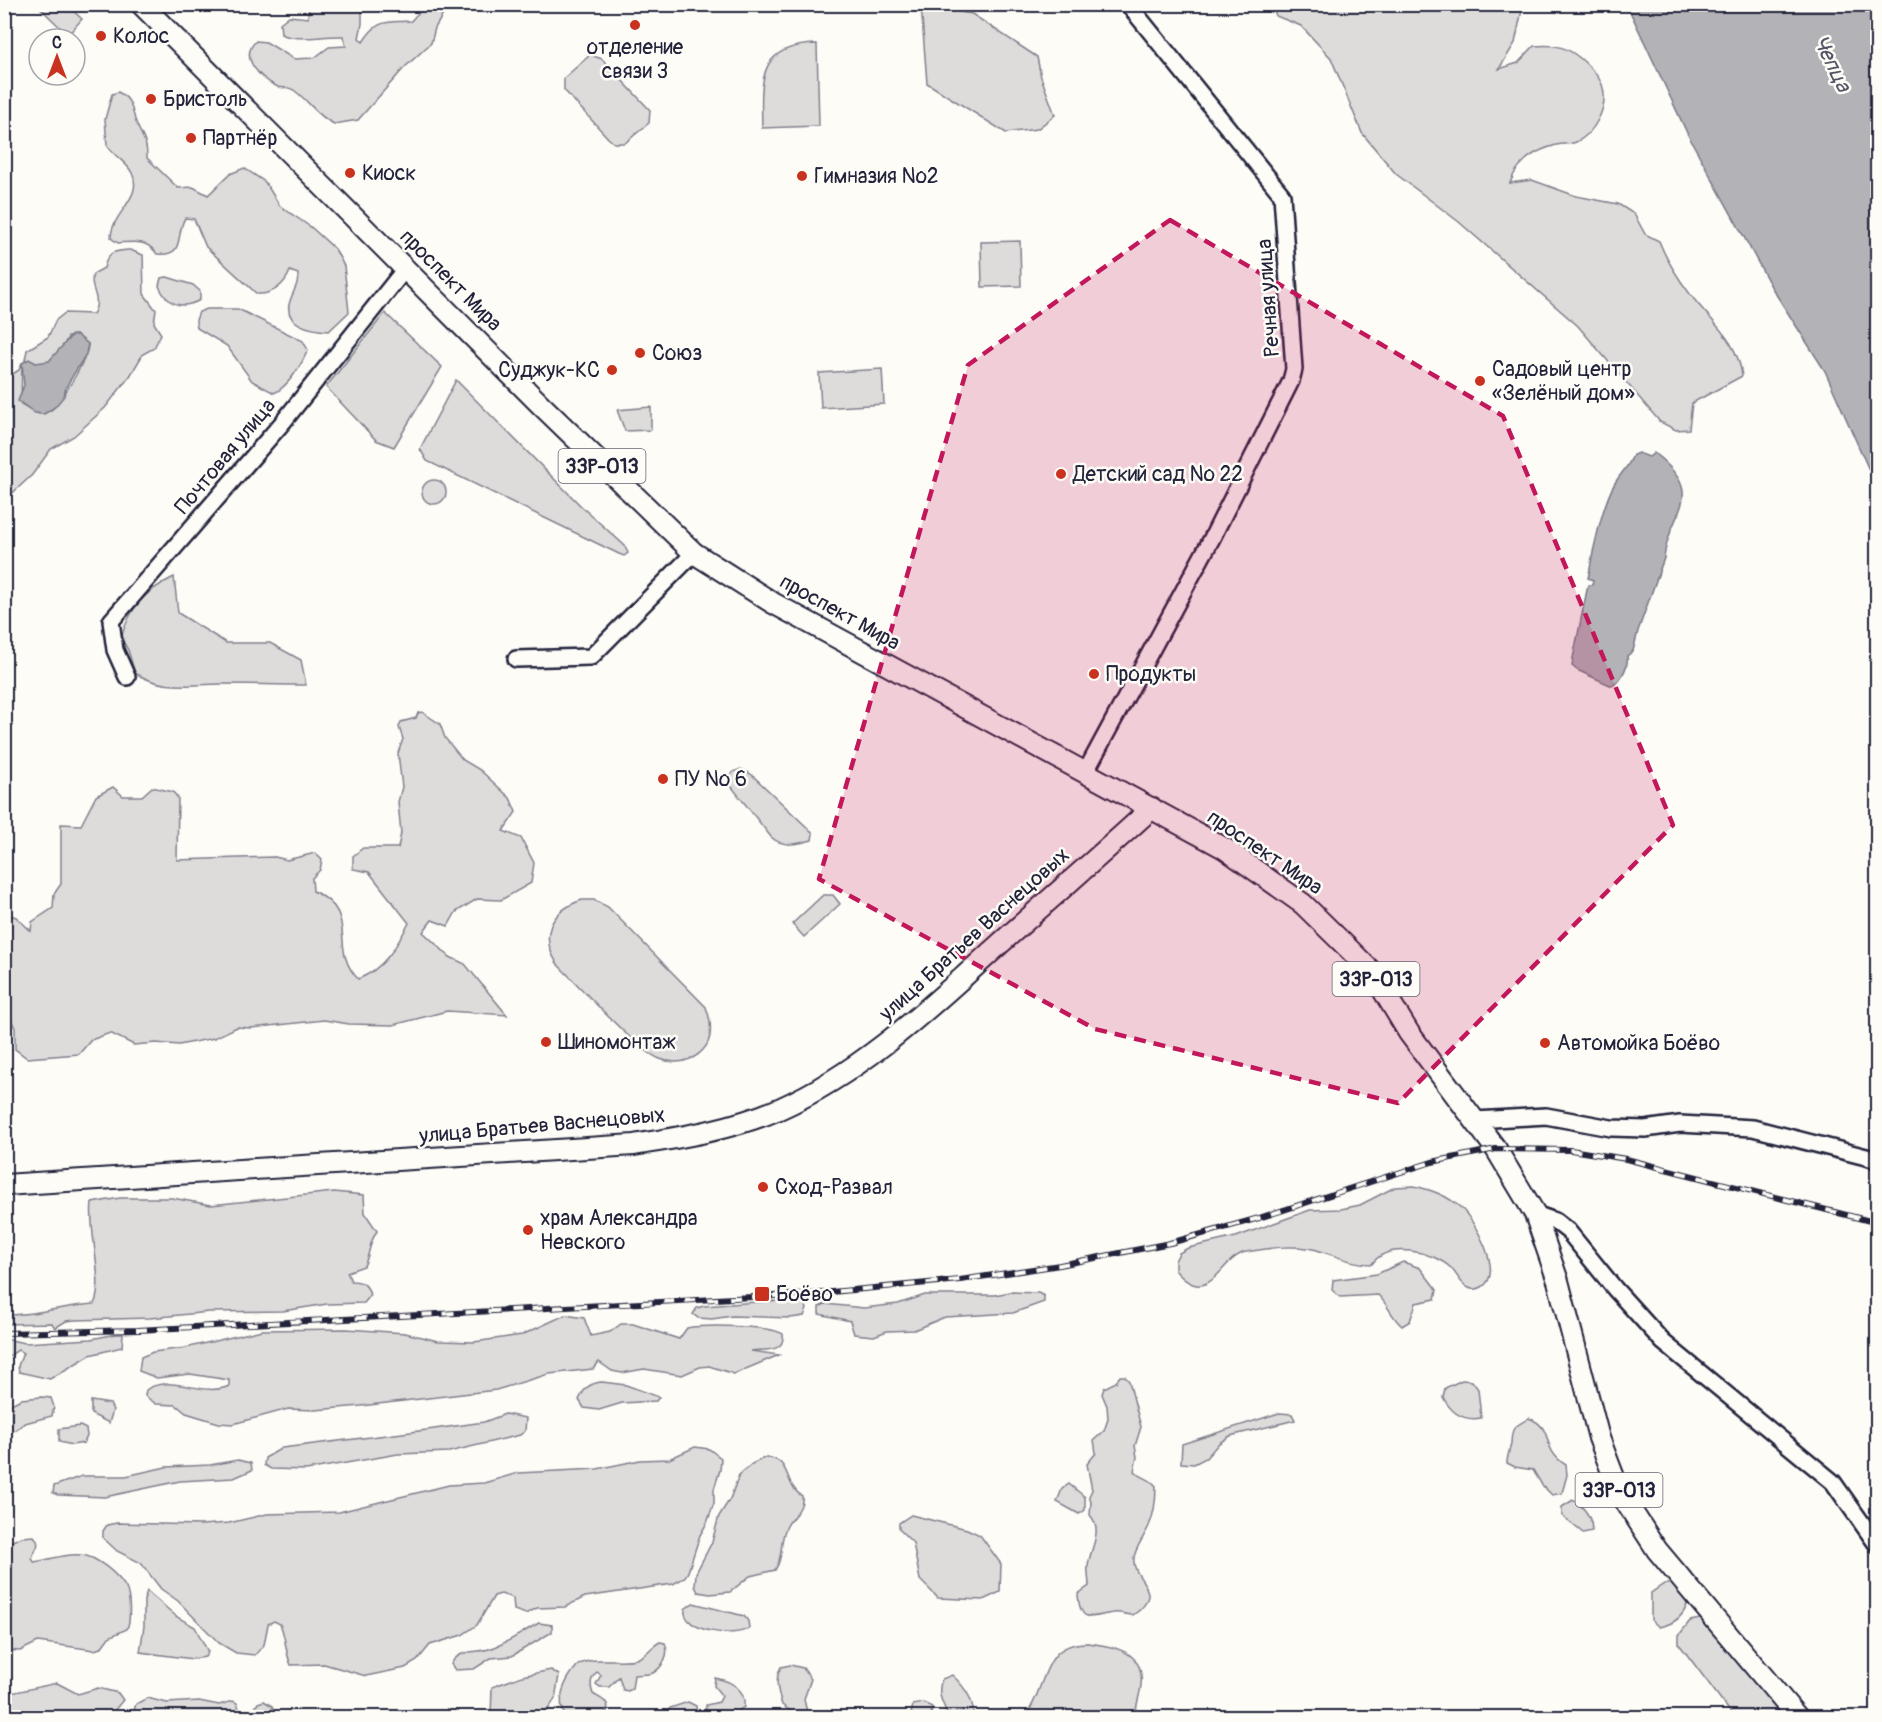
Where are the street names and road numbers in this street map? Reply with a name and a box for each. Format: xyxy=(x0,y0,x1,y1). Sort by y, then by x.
street label: проспект Мира xyxy=(394,224,507,337)
street label: Речная улица xyxy=(1251,238,1286,358)
street label: Почтовая улица xyxy=(169,393,282,520)
road number: 33Р-013 xyxy=(558,449,646,483)
street label: проспект Мира xyxy=(775,568,905,657)
street label: проспект Мира xyxy=(1202,804,1328,901)
street label: улица Братьев Васнецовых xyxy=(873,842,1075,1028)
road number: 33Р-013 xyxy=(1332,962,1420,996)
street label: улица Братьев Васнецовых xyxy=(417,1101,666,1150)
road number: 33Р-013 xyxy=(1576,1473,1662,1507)

